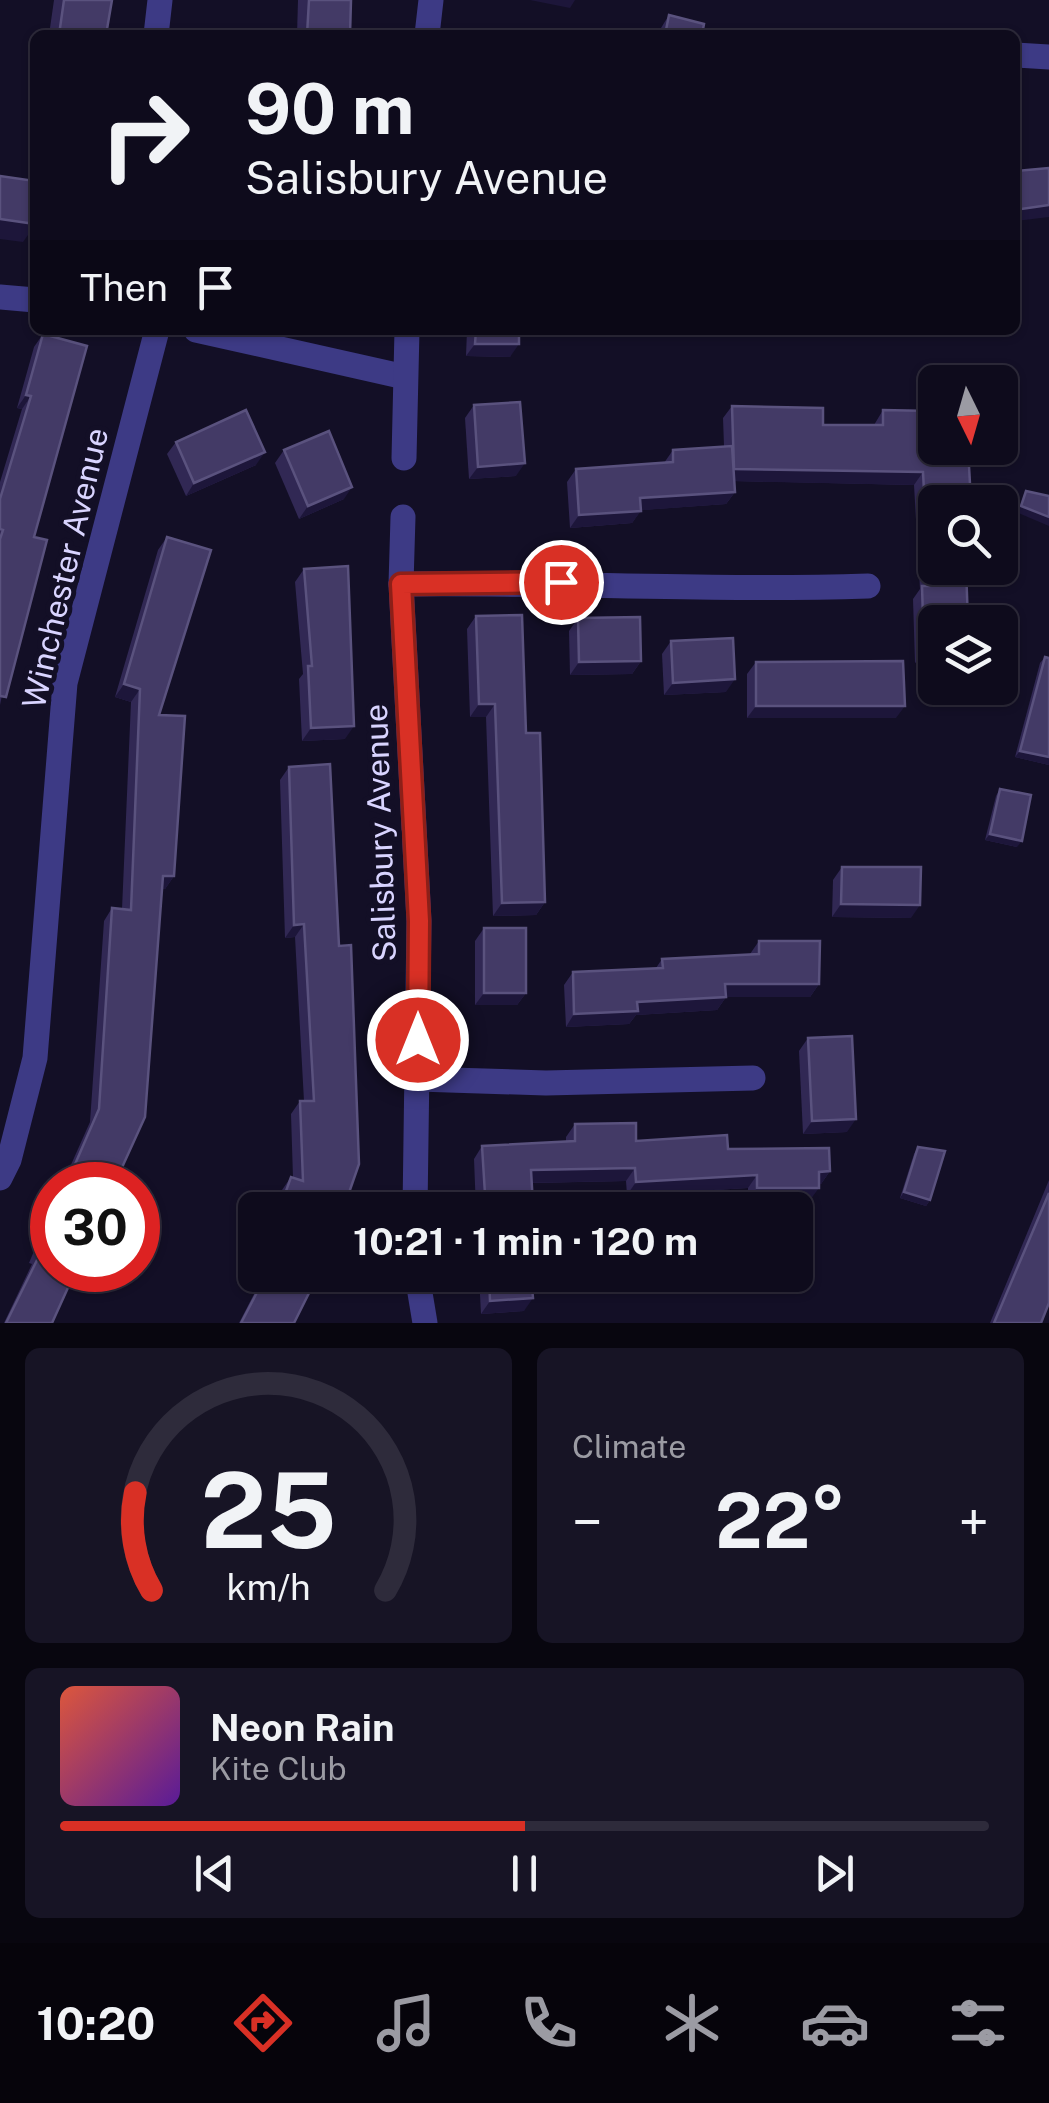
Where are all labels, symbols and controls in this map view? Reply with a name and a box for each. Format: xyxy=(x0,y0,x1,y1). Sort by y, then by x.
text: 90 m xyxy=(245,67,415,150)
icon: right xyxy=(80,70,210,200)
text: Salisbury Avenue xyxy=(245,151,608,204)
icon: arrive xyxy=(188,260,243,315)
text: Then xyxy=(80,265,168,310)
north arrow xyxy=(918,365,1018,465)
map controls xyxy=(918,365,1018,705)
street label: Winchester Avenue xyxy=(15,424,115,712)
button: search xyxy=(918,485,1018,585)
pin xyxy=(519,540,604,625)
icon: arrive xyxy=(534,555,589,610)
button: layers xyxy=(918,605,1018,705)
street label: Salisbury Avenue xyxy=(357,703,403,963)
position arrow xyxy=(366,988,470,1092)
speed limit sign: 30 xyxy=(30,1162,160,1292)
text: 10:21 · 1 min · 120 m xyxy=(353,1219,698,1264)
text: Climate xyxy=(572,1428,686,1465)
text: 25 xyxy=(200,1449,337,1571)
text: 22° xyxy=(715,1477,846,1565)
text: − xyxy=(572,1490,603,1554)
text: + xyxy=(959,1490,989,1554)
text: km/h xyxy=(226,1566,311,1608)
text: Neon Rain xyxy=(210,1705,394,1750)
text: Kite Club xyxy=(210,1750,347,1787)
icon: previous xyxy=(187,1846,242,1901)
icon: pause xyxy=(497,1846,552,1901)
icon: next xyxy=(807,1846,862,1901)
icon: directions xyxy=(228,1988,298,2058)
icon: music xyxy=(371,1988,441,2058)
icon: phone xyxy=(514,1988,584,2058)
icon: climate xyxy=(657,1988,727,2058)
icon: car xyxy=(800,1988,870,2058)
icon: filters xyxy=(943,1988,1013,2058)
text: 10:20 xyxy=(36,1997,155,2050)

